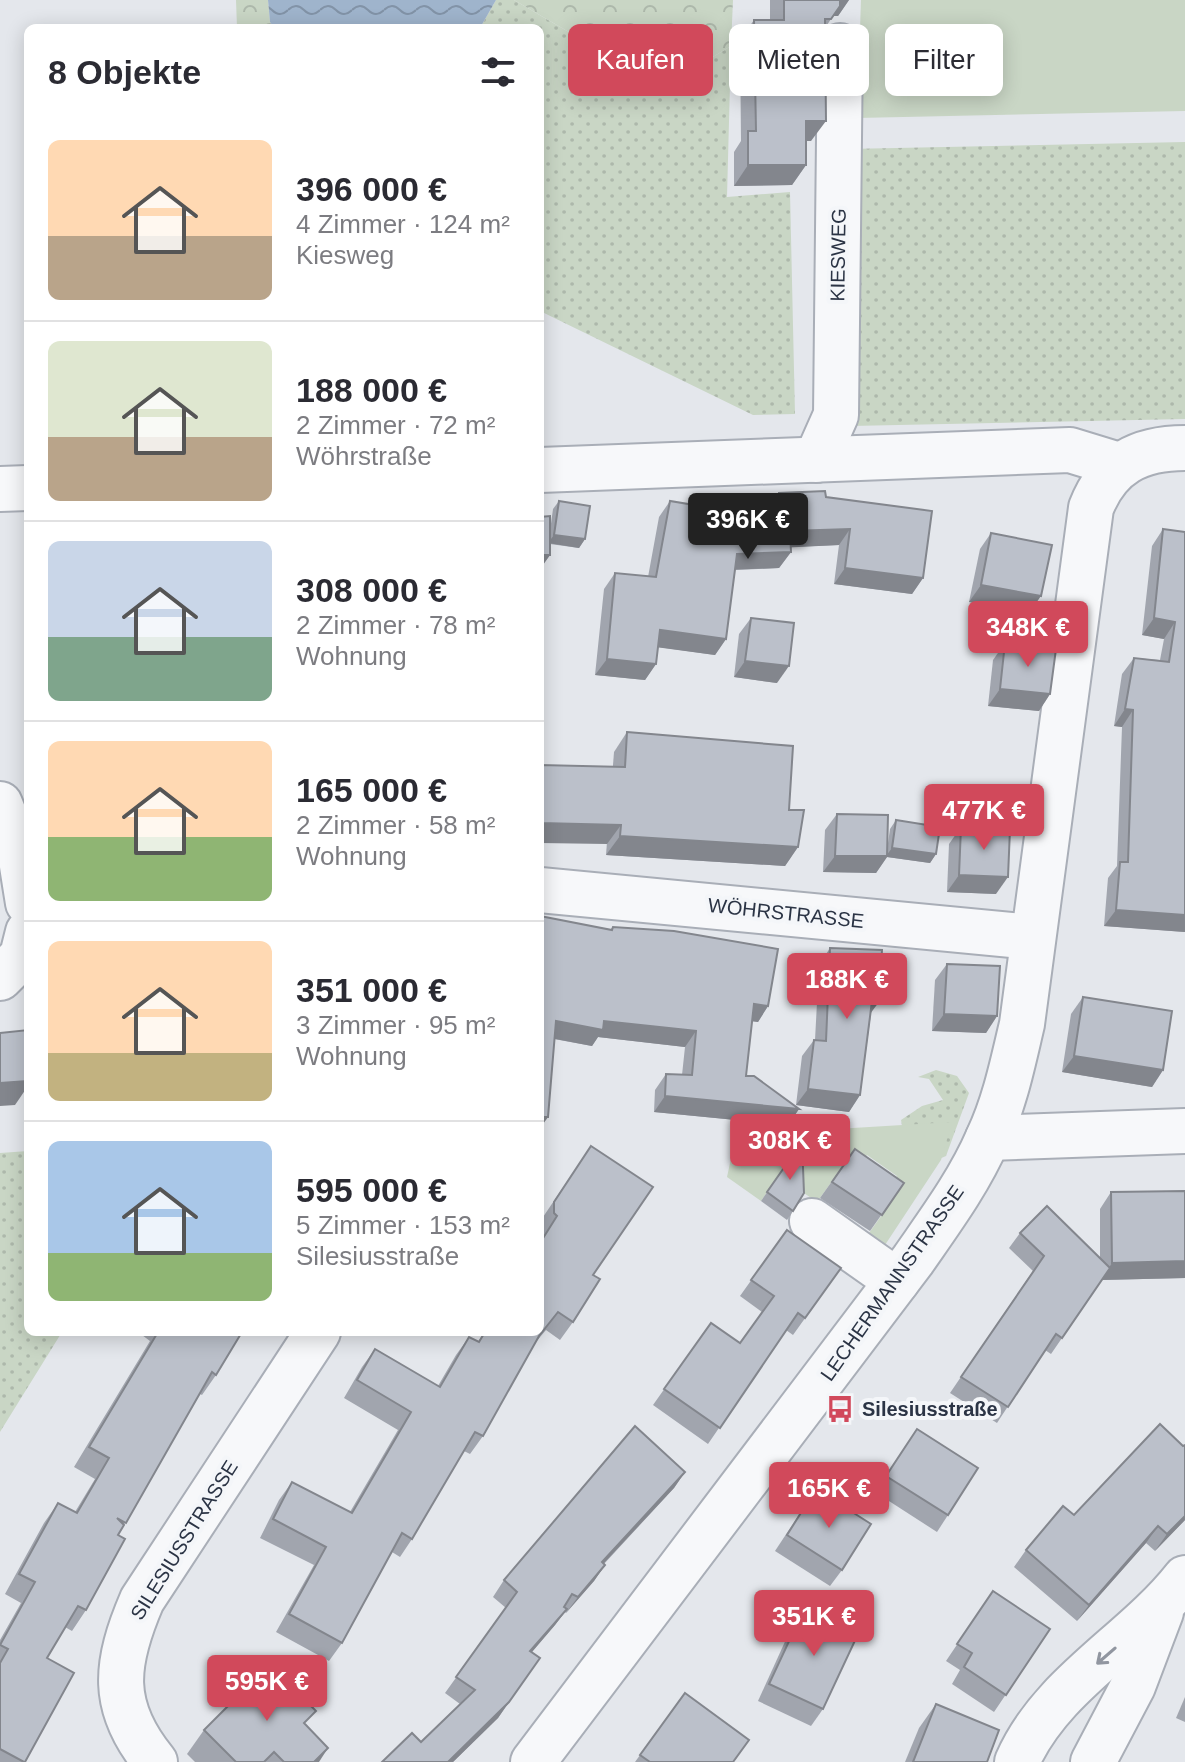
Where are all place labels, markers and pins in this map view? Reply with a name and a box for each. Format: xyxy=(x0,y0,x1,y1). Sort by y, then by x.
pin: 396K € xyxy=(683,493,813,561)
pin: 348K € xyxy=(963,601,1093,669)
pin: 477K € xyxy=(919,784,1049,852)
pin: 188K € xyxy=(782,953,912,1021)
pin: 308K € xyxy=(725,1114,855,1182)
bus stop icon: Silesiusstraße xyxy=(825,1394,855,1424)
place label: Silesiusstraße xyxy=(862,1398,998,1420)
pin: 165K € xyxy=(764,1462,894,1530)
pin: 351K € xyxy=(749,1590,879,1658)
pin: 595K € xyxy=(202,1655,332,1723)

